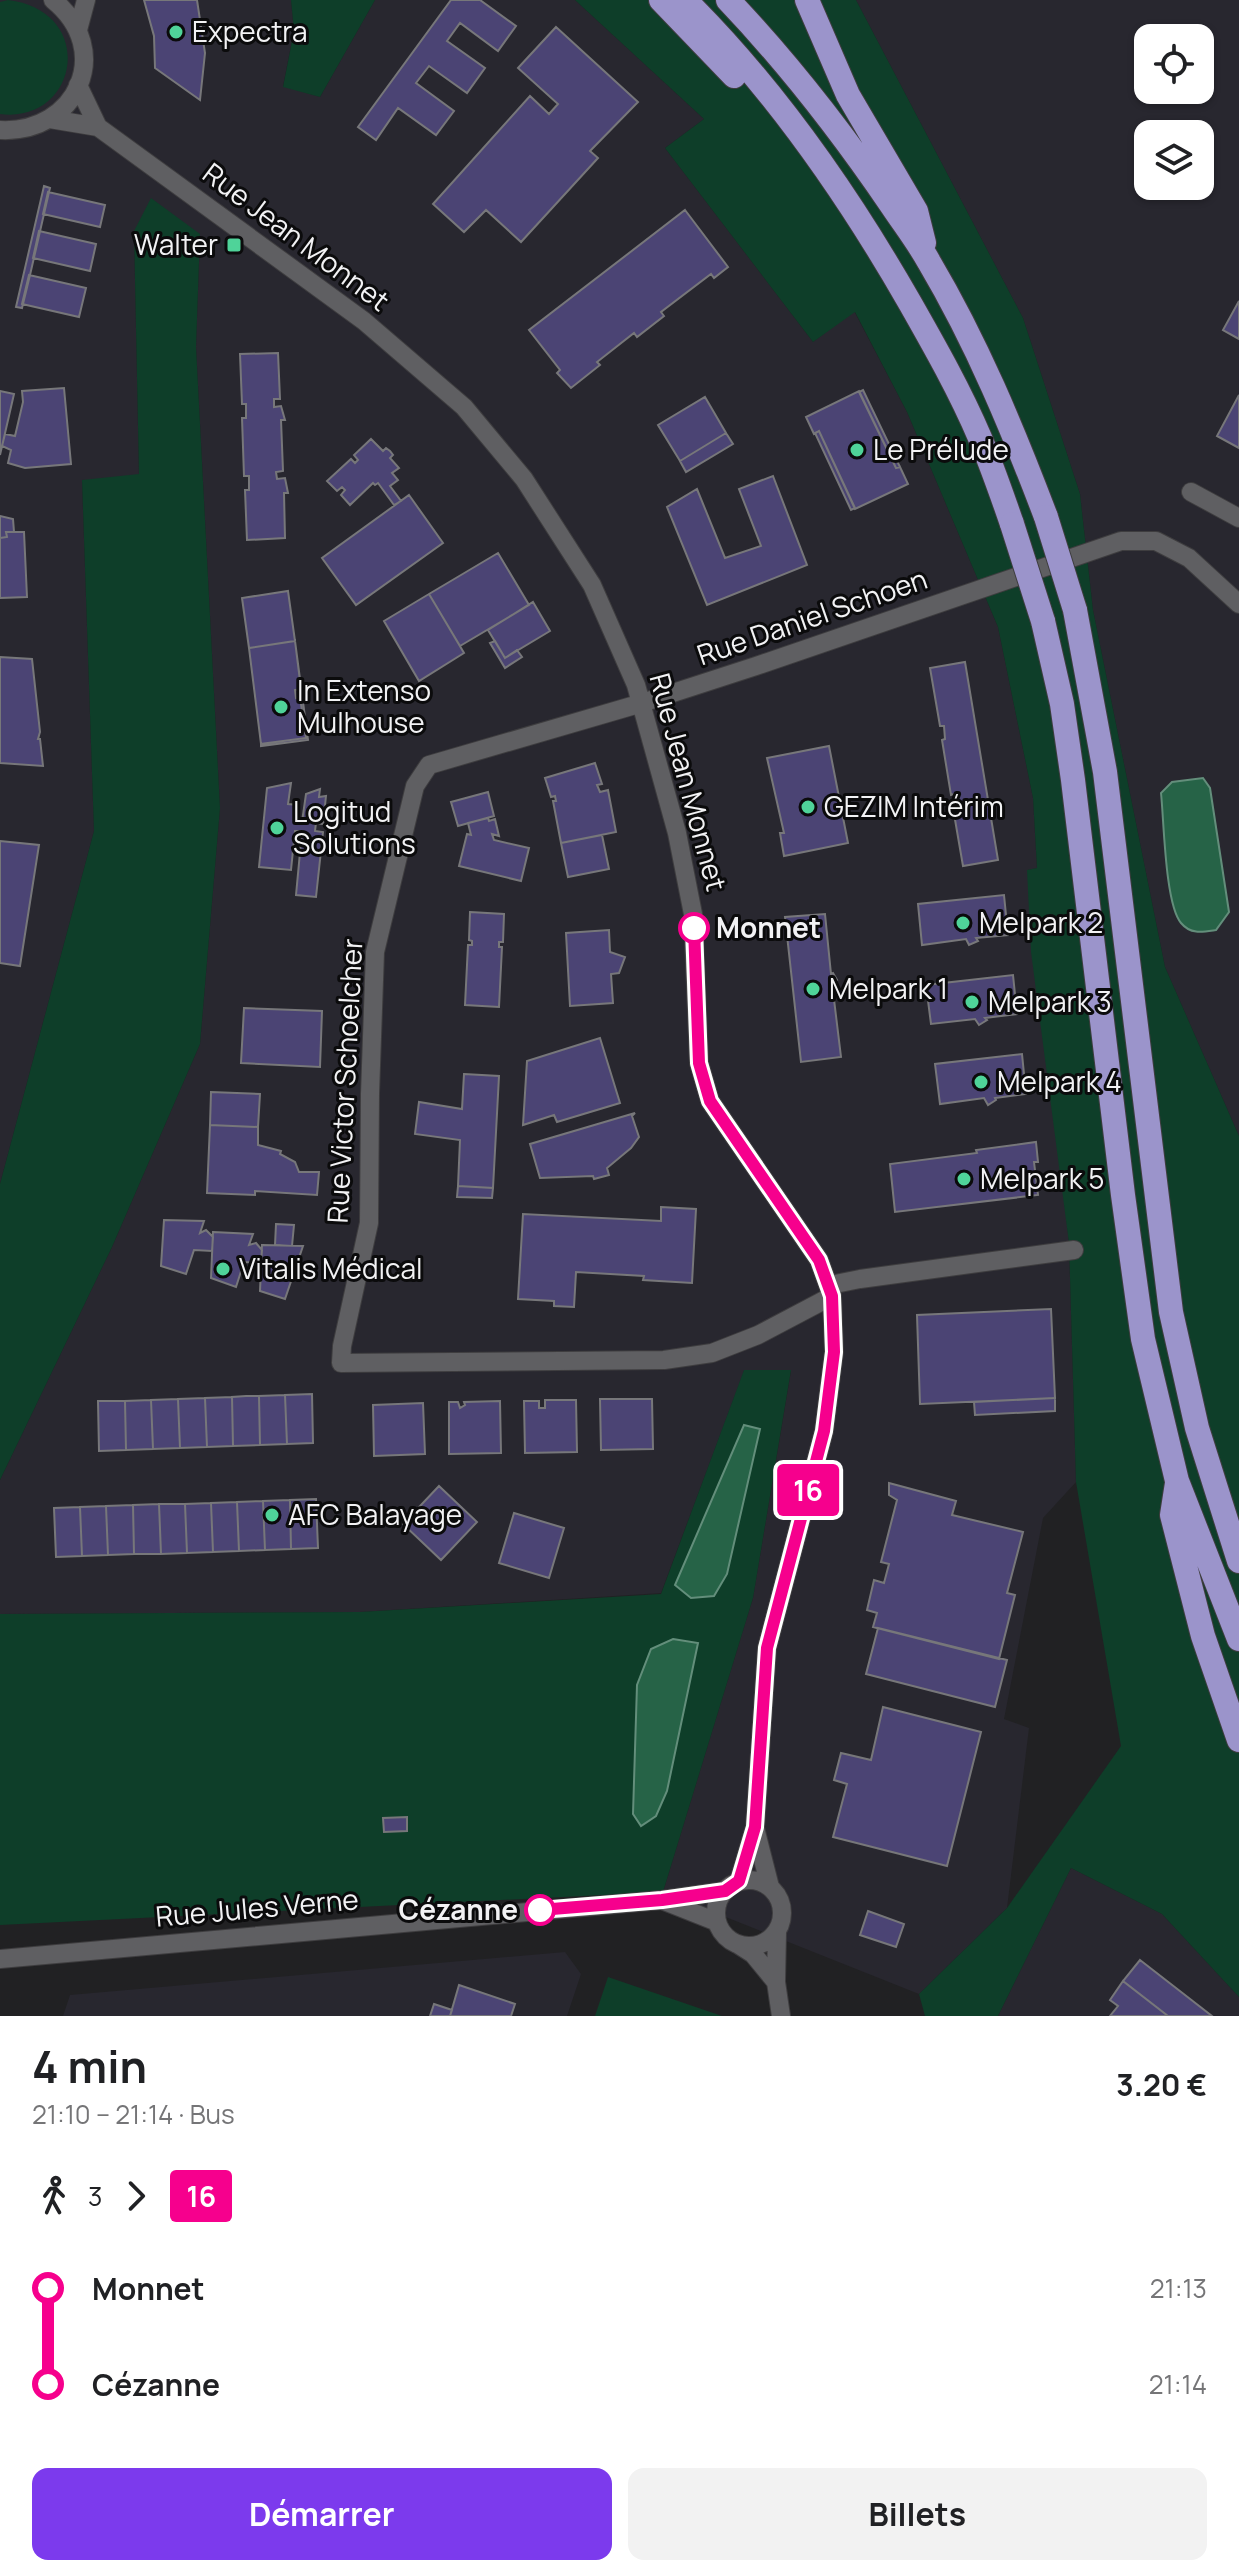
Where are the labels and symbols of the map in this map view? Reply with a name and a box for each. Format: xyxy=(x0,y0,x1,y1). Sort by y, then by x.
place label: Expectra xyxy=(192,12,307,50)
marker: Expectra xyxy=(167,23,185,41)
street label: Rue Jean Monnet xyxy=(196,154,397,319)
place label: Walter xyxy=(134,225,218,263)
marker: Walter xyxy=(225,236,243,254)
place label: Le Prélude xyxy=(873,430,1009,468)
marker: Le Prélude xyxy=(848,441,866,459)
street label: Rue Daniel Schoen xyxy=(692,559,932,673)
street label: Rue Jean Monnet xyxy=(642,669,736,895)
place label: In Extenso Mulhouse xyxy=(297,671,431,741)
marker: In Extenso Mulhouse xyxy=(272,698,290,716)
place label: GEZIM Intérim xyxy=(824,787,1004,825)
place label: Logitud Solutions xyxy=(293,792,416,862)
marker: GEZIM Intérim xyxy=(799,798,817,816)
marker: Logitud Solutions xyxy=(268,819,286,837)
place label: Melpark 2 xyxy=(979,903,1103,941)
place label: Monnet xyxy=(716,908,821,946)
marker: Monnet xyxy=(679,913,709,943)
marker: Melpark 2 xyxy=(954,914,972,932)
street label: Rue Victor Schoelcher xyxy=(318,938,370,1224)
place label: Melpark 1 xyxy=(829,969,948,1007)
marker: Melpark 1 xyxy=(804,980,822,998)
place label: Melpark 3 xyxy=(988,982,1112,1020)
marker: Melpark 3 xyxy=(963,993,981,1011)
place label: Melpark 4 xyxy=(997,1062,1122,1100)
marker: Melpark 4 xyxy=(972,1073,990,1091)
place label: Melpark 5 xyxy=(980,1159,1104,1197)
marker: Melpark 5 xyxy=(955,1170,973,1188)
place label: Vitalis Médical xyxy=(239,1249,423,1287)
marker: Vitalis Médical xyxy=(214,1260,232,1278)
line badge: 16 xyxy=(772,1464,844,1516)
place label: AFC Balayage xyxy=(288,1495,462,1533)
marker: AFC Balayage xyxy=(263,1506,281,1524)
street label: Rue Jules Verne xyxy=(154,1879,360,1935)
place label: Cézanne xyxy=(399,1890,518,1928)
marker: Cézanne xyxy=(525,1895,555,1925)

